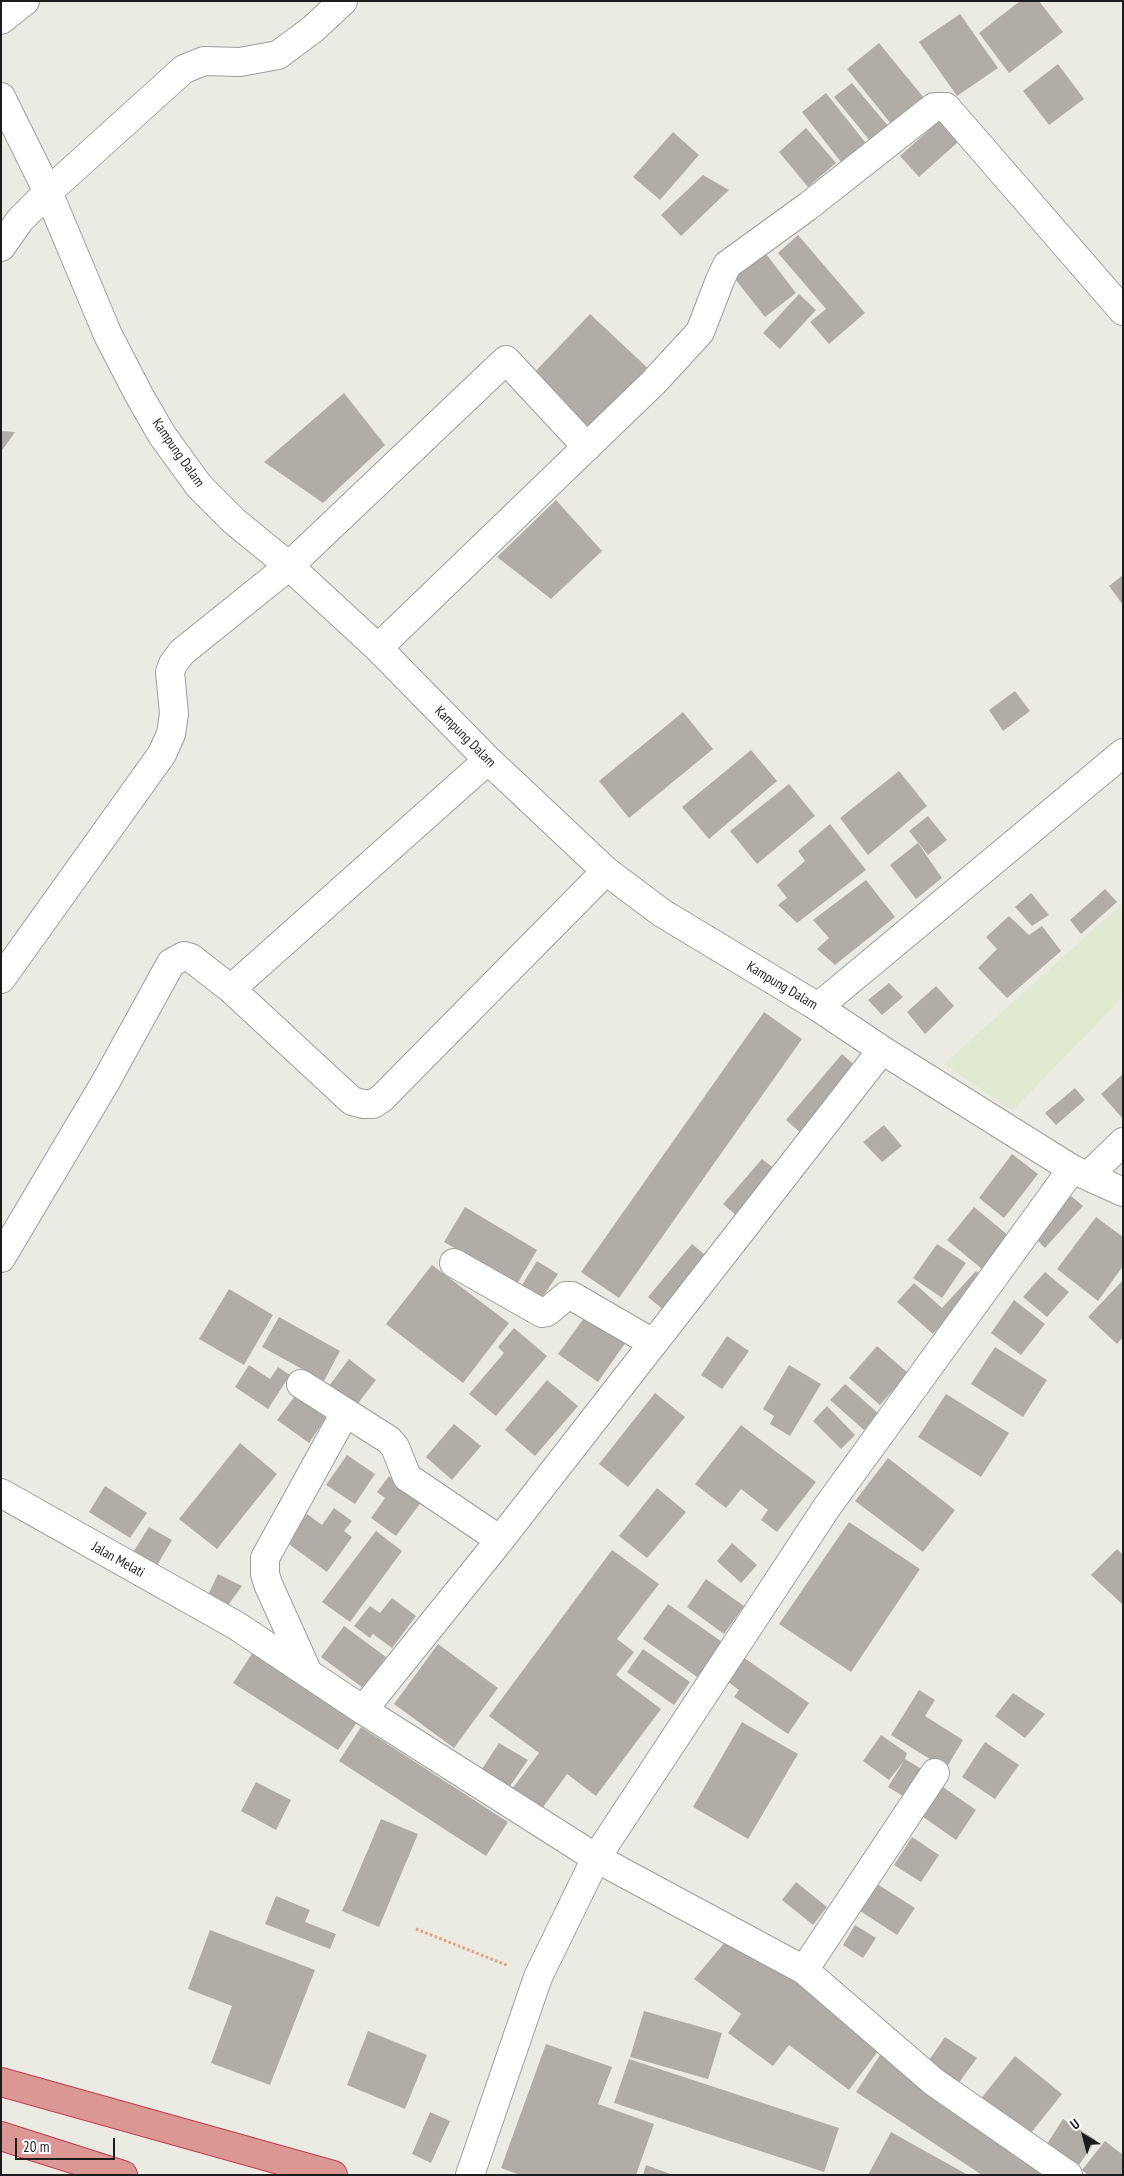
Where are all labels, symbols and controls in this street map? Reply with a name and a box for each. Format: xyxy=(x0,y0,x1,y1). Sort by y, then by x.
street label: Kampung Dalam xyxy=(148,416,208,490)
street label: Kampung Dalam xyxy=(431,703,499,771)
street label: Kampung Dalam xyxy=(744,958,820,1014)
street label: Jalan Melati xyxy=(89,1539,147,1581)
north arrow xyxy=(1059,2111,1109,2161)
text: U xyxy=(1067,2115,1083,2133)
scale bar xyxy=(18,2128,118,2160)
text: 20 m xyxy=(23,2137,49,2156)

